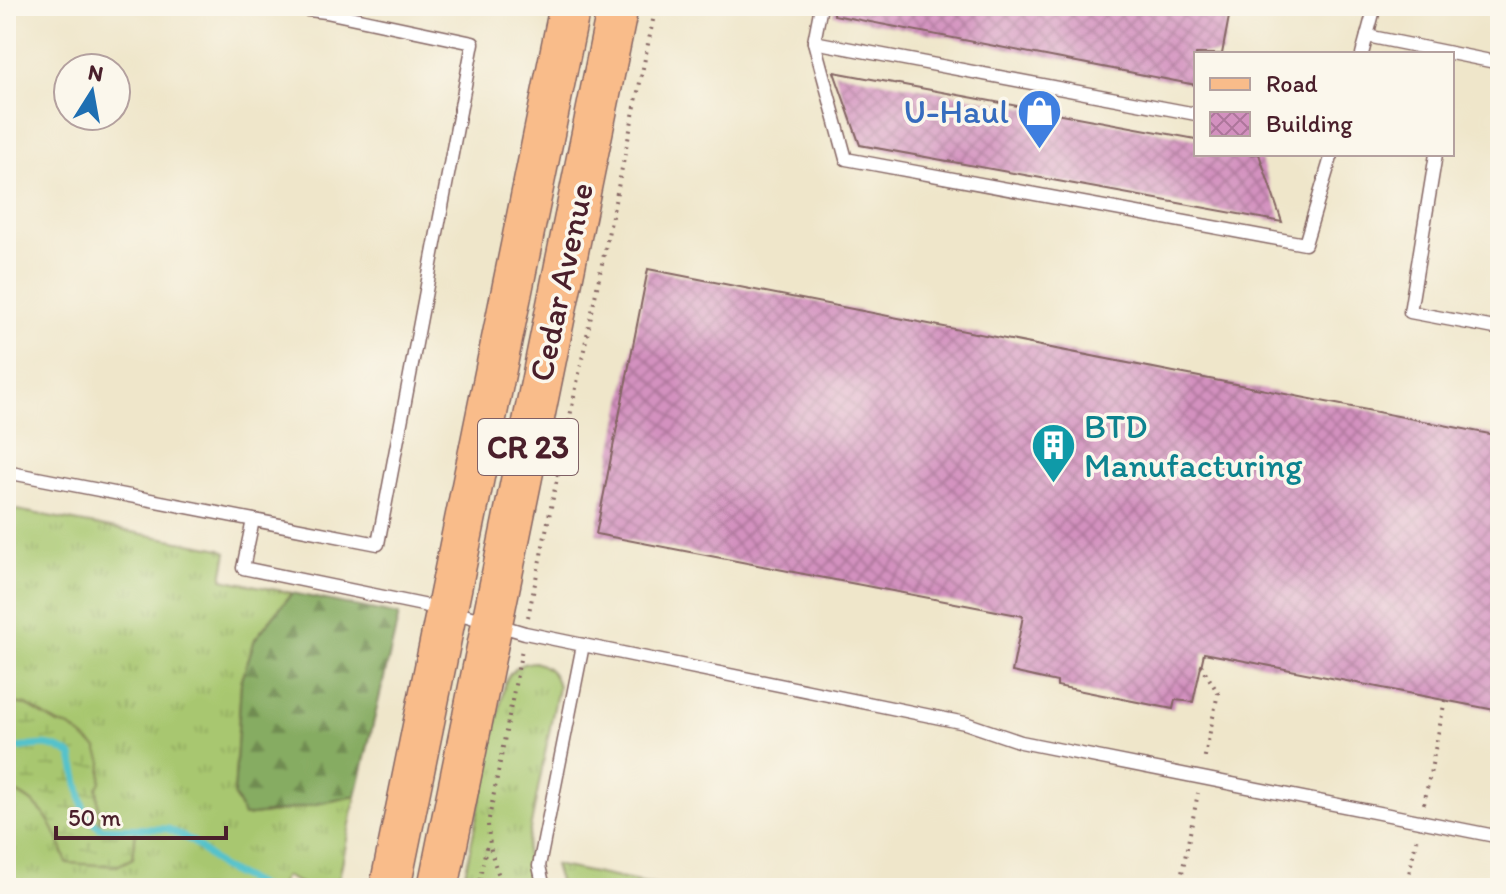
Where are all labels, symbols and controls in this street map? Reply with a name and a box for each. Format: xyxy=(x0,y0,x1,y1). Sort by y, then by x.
north arrow xyxy=(52,52,132,132)
legend xyxy=(1194,52,1454,156)
text: N xyxy=(86,58,106,88)
text: Road xyxy=(1266,69,1318,98)
shop icon: U-Haul xyxy=(1016,87,1064,150)
place label: U-Haul xyxy=(903,91,1009,132)
text: Building xyxy=(1266,109,1353,138)
street label: Cedar Avenue xyxy=(520,179,602,385)
place label: BTD Manufacturing xyxy=(1084,406,1303,486)
road number: CR 23 xyxy=(478,419,578,475)
building icon: BTD Manufacturing xyxy=(1029,422,1077,485)
scale bar xyxy=(56,790,226,840)
text: 50 m xyxy=(68,803,121,832)

